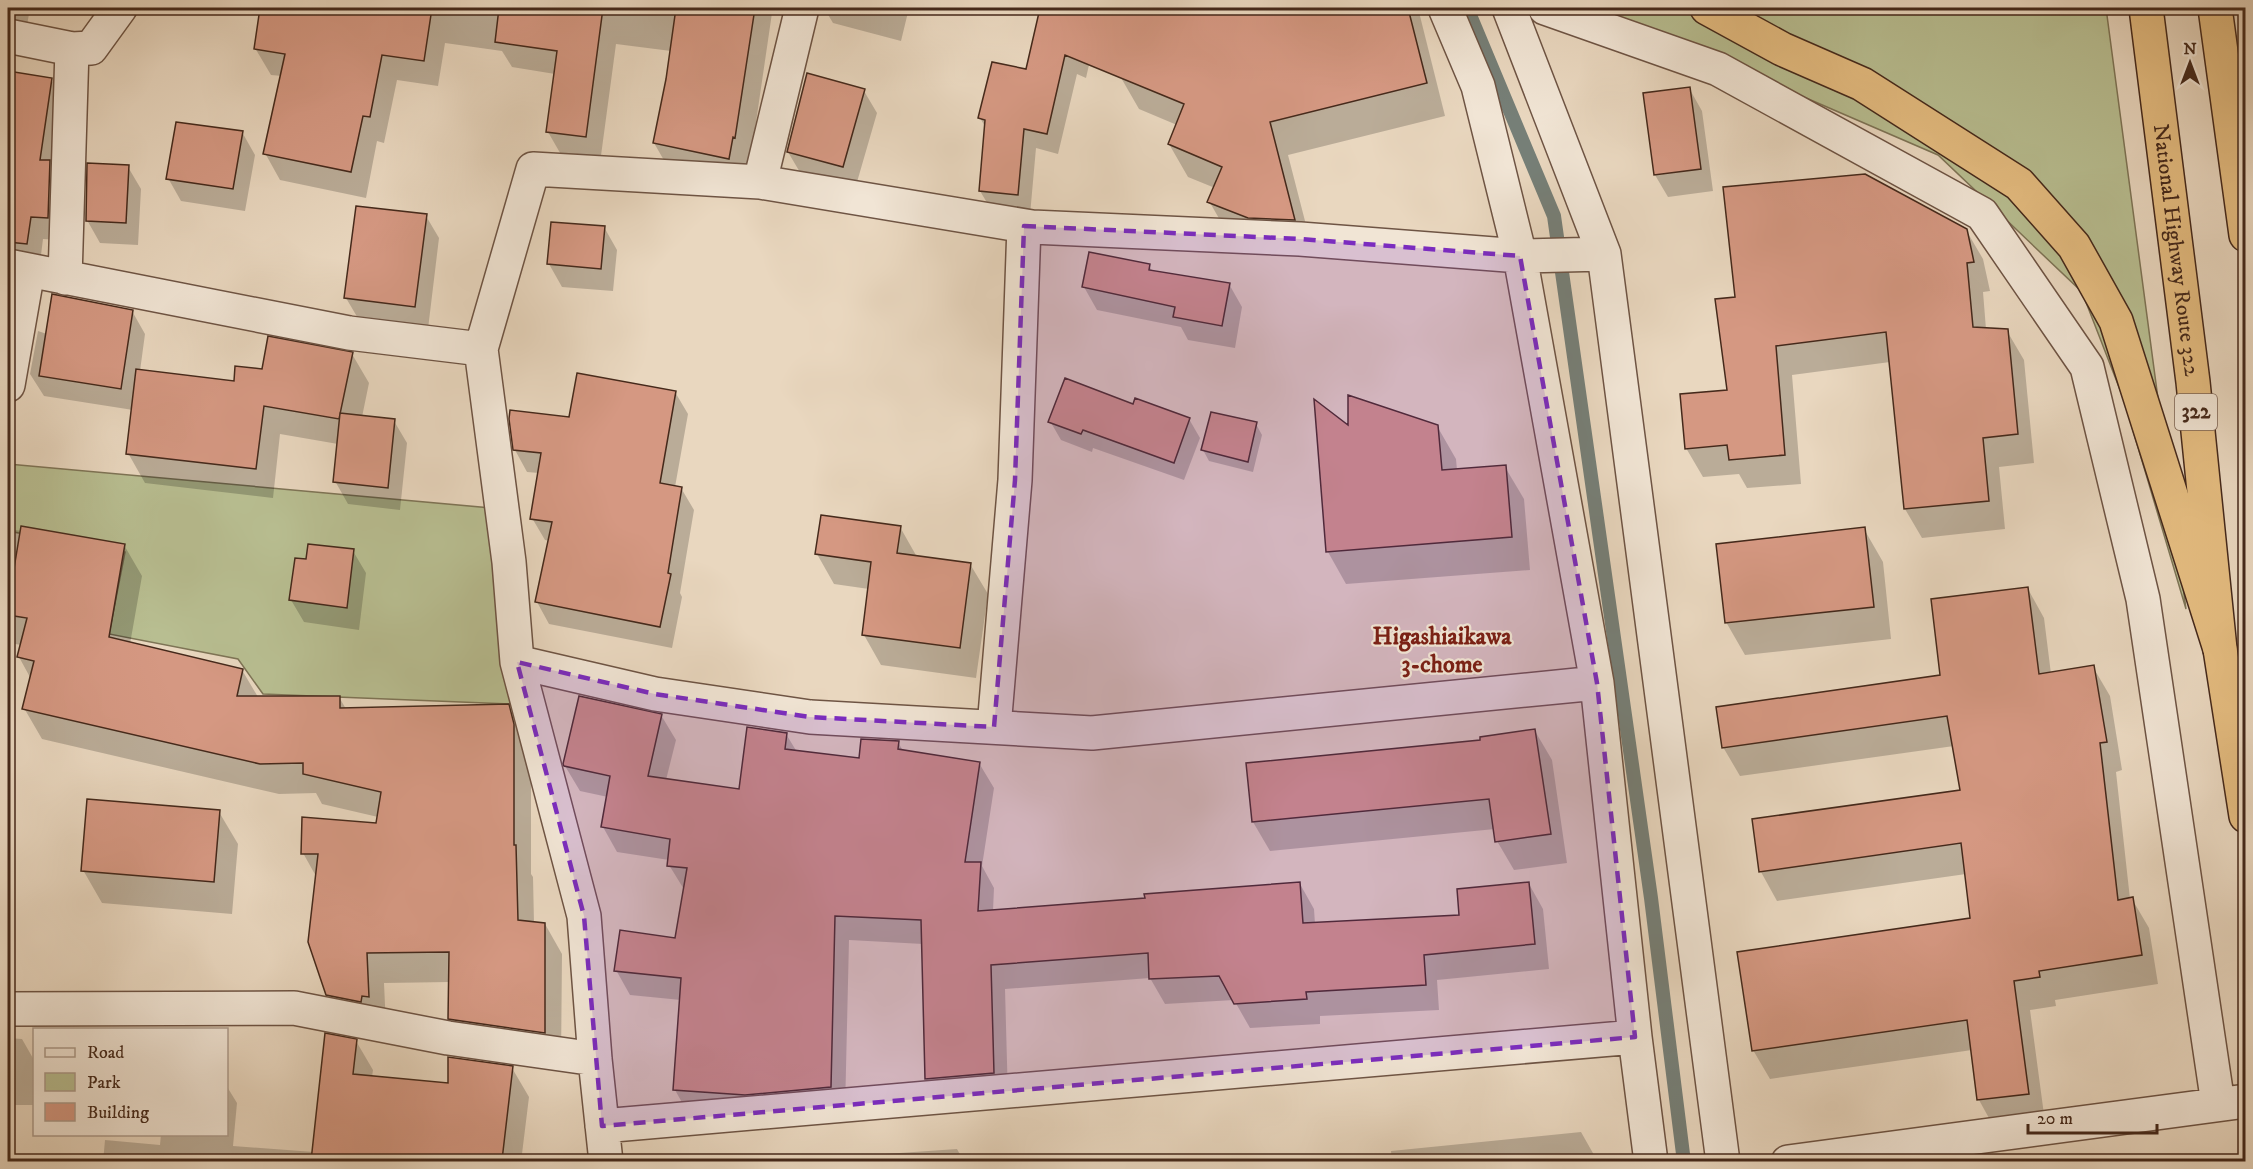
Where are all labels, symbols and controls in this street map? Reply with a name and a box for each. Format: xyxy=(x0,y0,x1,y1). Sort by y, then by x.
north arrow xyxy=(2160,33,2220,93)
text: N xyxy=(2183,39,2197,59)
street label: National Highway Route 322 xyxy=(2147,122,2206,378)
road number: 322 xyxy=(2175,394,2217,430)
district label: Higashiaikawa 3-chome xyxy=(1373,622,1512,680)
legend xyxy=(33,1028,228,1136)
text: Road xyxy=(87,1042,124,1064)
text: Park xyxy=(87,1072,121,1094)
scale bar xyxy=(2028,1097,2157,1135)
text: Building xyxy=(87,1102,149,1124)
text: 20 m xyxy=(2037,1108,2073,1130)

